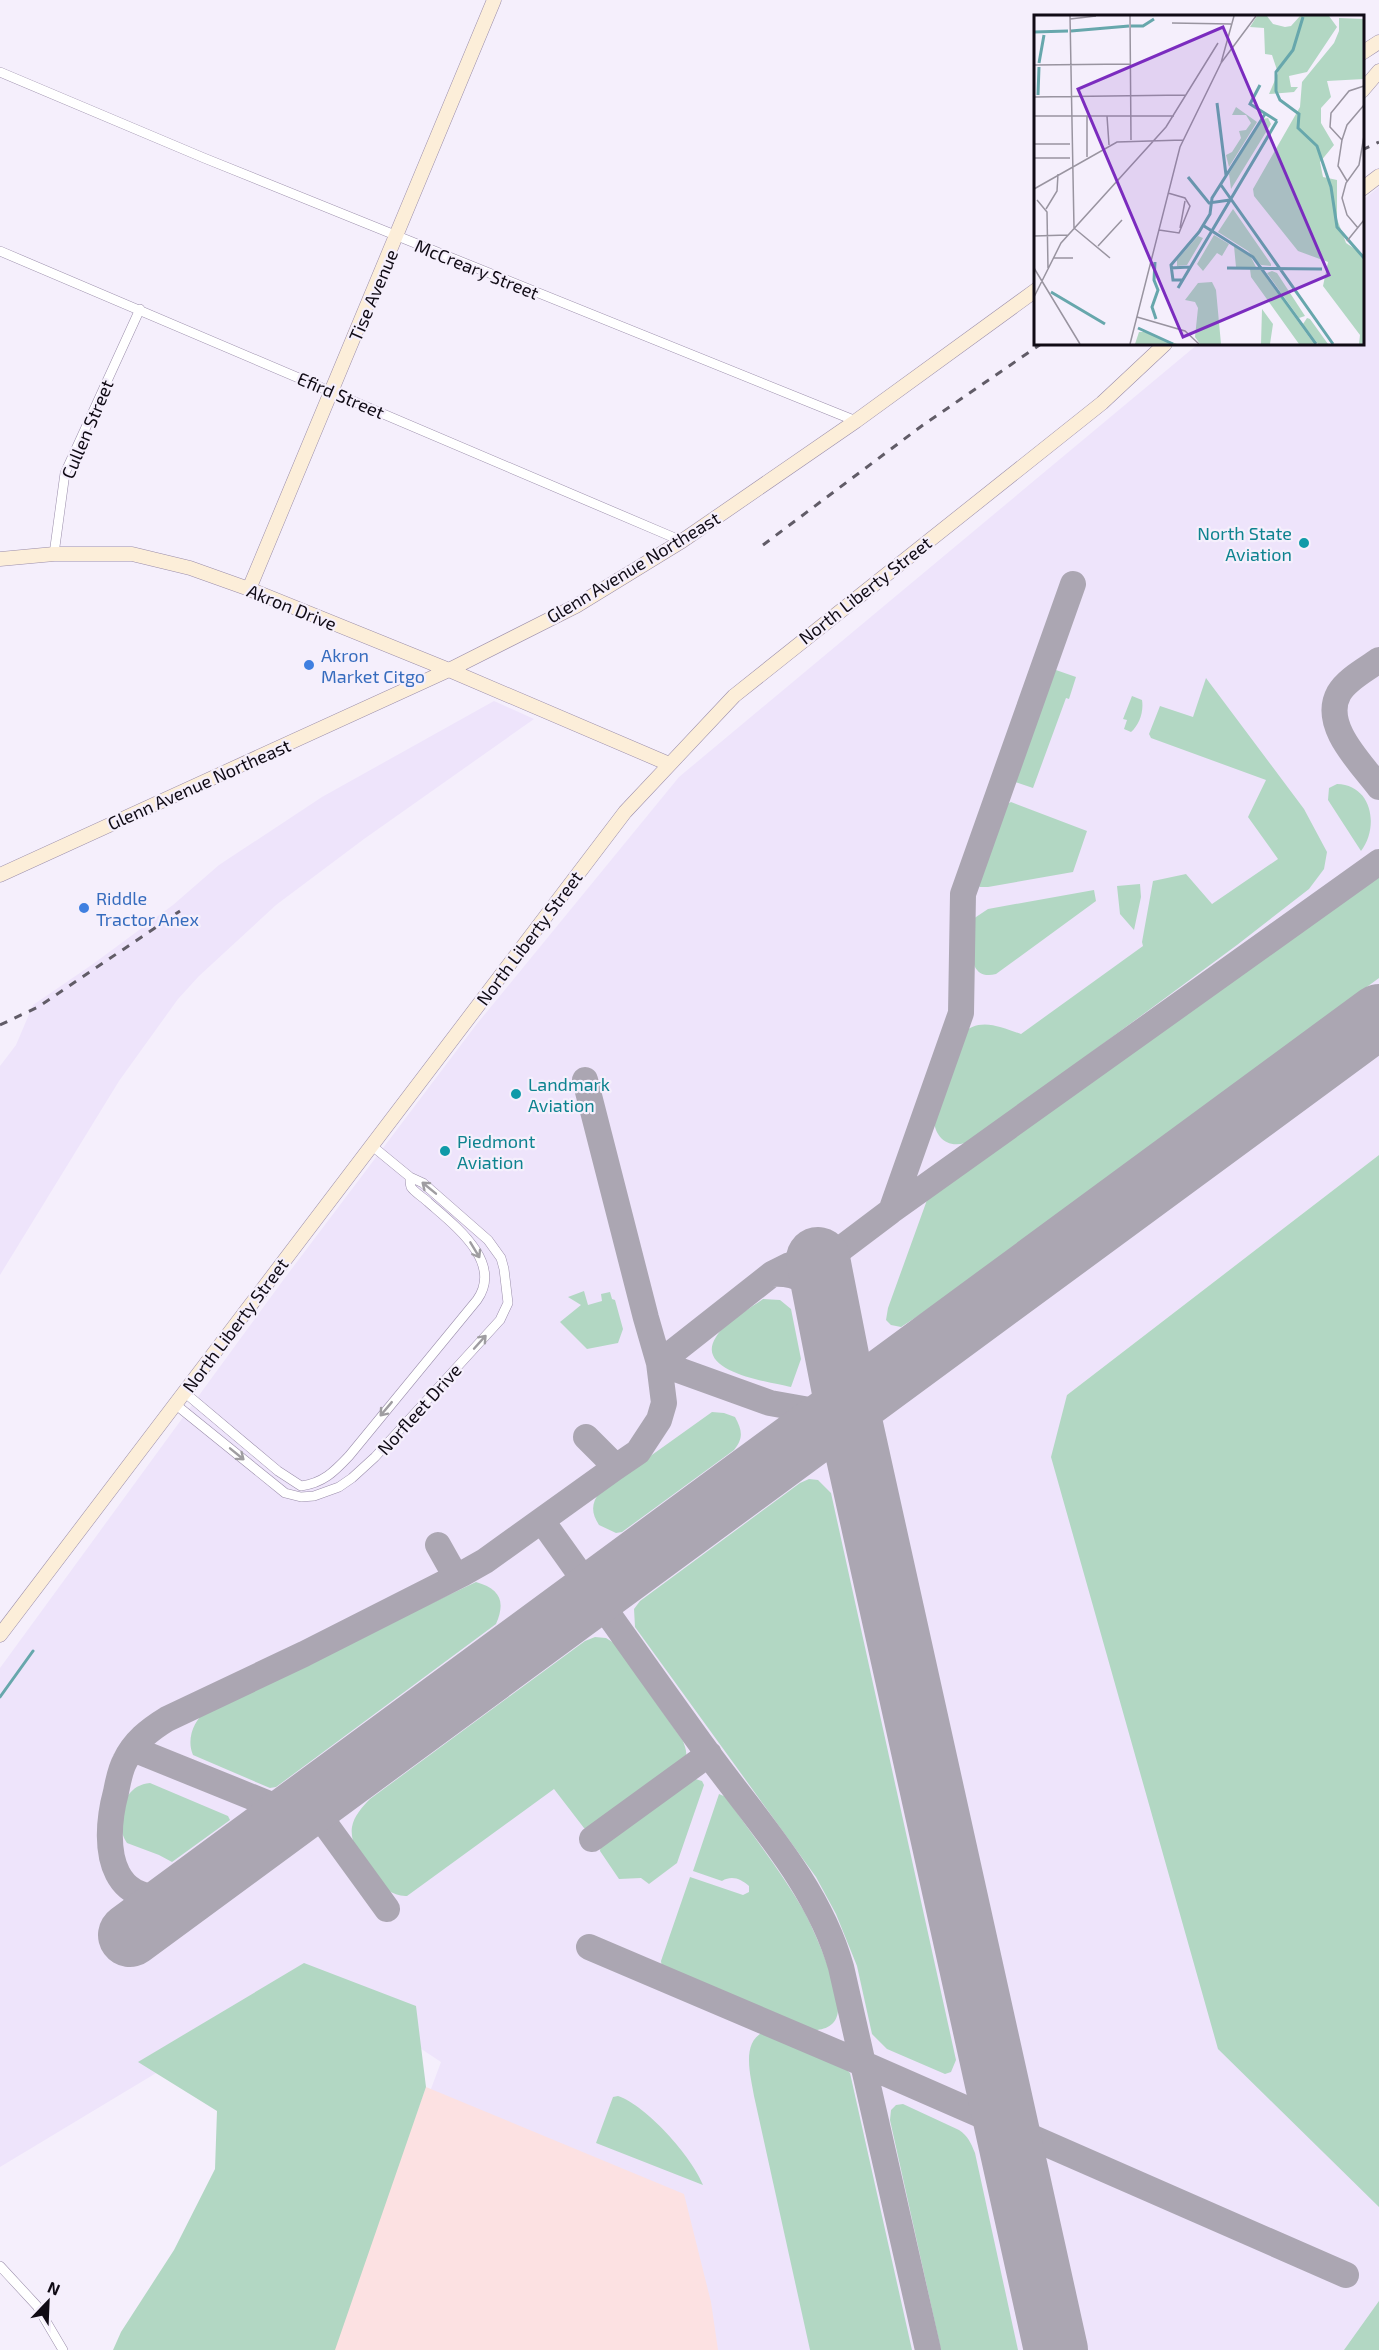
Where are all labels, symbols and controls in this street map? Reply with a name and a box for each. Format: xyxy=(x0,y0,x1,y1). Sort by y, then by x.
inset map xyxy=(1034,15,1364,345)
street label: McCreary Street xyxy=(412,234,542,304)
street label: Tise Avenue xyxy=(344,246,402,344)
street label: Efird Street xyxy=(294,367,388,423)
street label: Cullen Street xyxy=(56,376,118,482)
street label: Glenn Avenue Northeast xyxy=(542,506,724,627)
place label: North State Aviation xyxy=(1197,522,1292,565)
street label: North Liberty Street xyxy=(794,531,936,649)
marker: North State Aviation xyxy=(1297,536,1311,550)
street label: Akron Drive xyxy=(244,579,340,635)
place label: Akron Market Citgo xyxy=(321,644,425,687)
marker: Akron Market Citgo xyxy=(302,658,316,672)
street label: Glenn Avenue Northeast xyxy=(104,734,294,834)
street label: North Liberty Street xyxy=(471,866,587,1009)
place label: Riddle Tractor Anex xyxy=(96,887,200,930)
marker: Riddle Tractor Anex xyxy=(77,901,91,915)
place label: Landmark Aviation xyxy=(528,1073,610,1116)
marker: Landmark Aviation xyxy=(509,1087,523,1101)
place label: Piedmont Aviation xyxy=(457,1130,536,1173)
marker: Piedmont Aviation xyxy=(438,1144,452,1158)
one-way arrow xyxy=(421,1182,437,1195)
one-way arrow xyxy=(469,1242,482,1259)
street label: North Liberty Street xyxy=(177,1253,293,1396)
one-way arrow xyxy=(473,1335,487,1350)
street label: Norfleet Drive xyxy=(372,1359,466,1459)
one-way arrow xyxy=(379,1401,393,1416)
one-way arrow xyxy=(229,1447,244,1461)
north arrow xyxy=(18,2272,78,2332)
text: N xyxy=(45,2277,63,2299)

